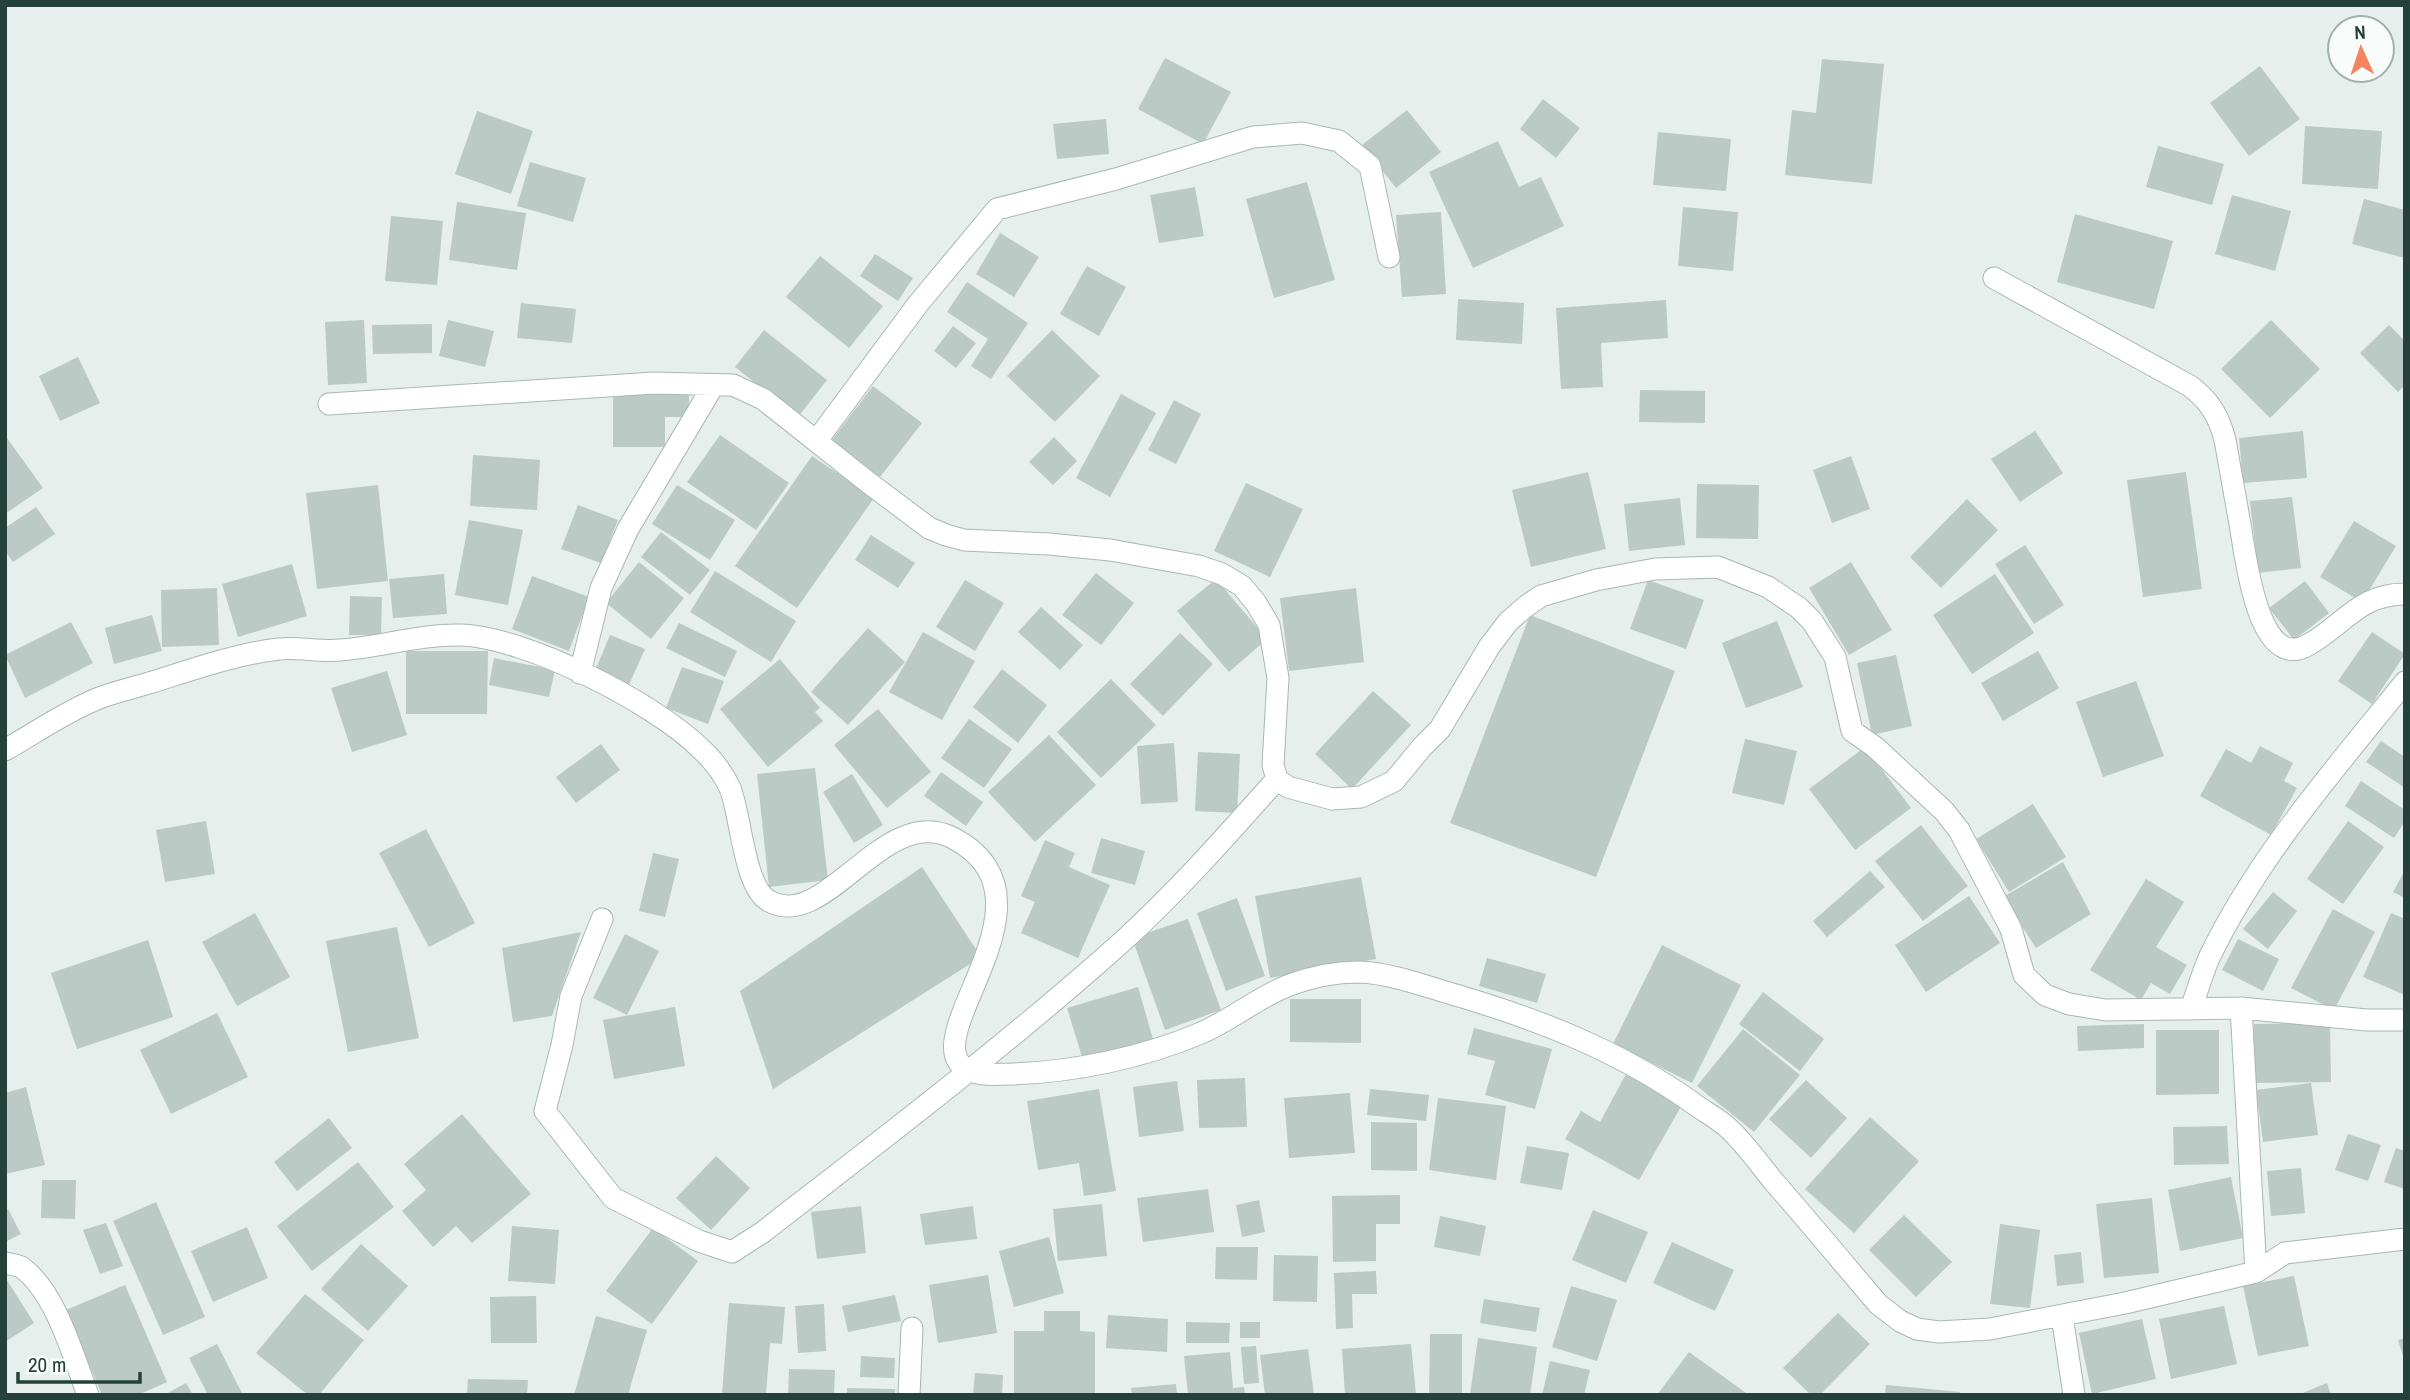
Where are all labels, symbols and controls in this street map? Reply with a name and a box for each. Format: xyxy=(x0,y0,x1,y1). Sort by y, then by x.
north arrow xyxy=(2326,14,2396,84)
text: N xyxy=(2354,19,2366,45)
scale bar xyxy=(18,1340,140,1384)
text: 20 m xyxy=(28,1350,66,1379)

